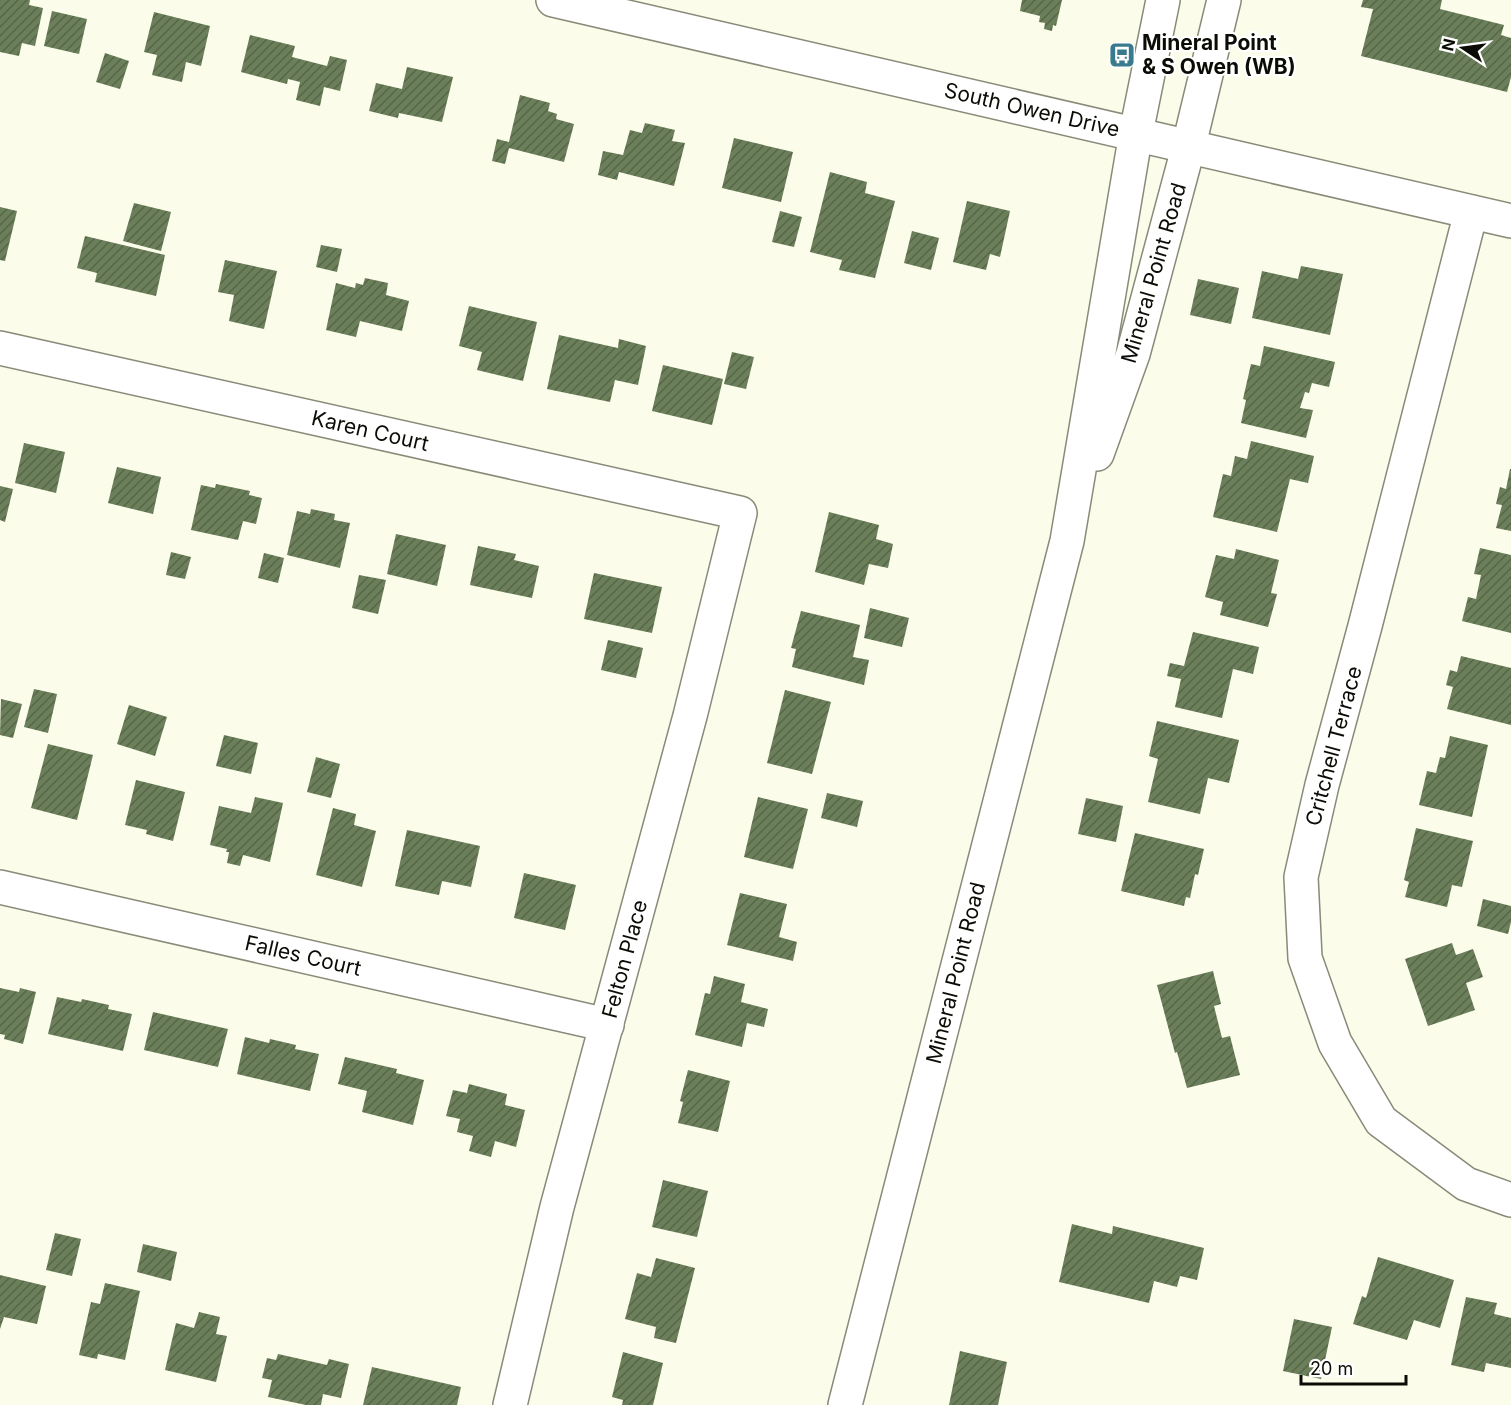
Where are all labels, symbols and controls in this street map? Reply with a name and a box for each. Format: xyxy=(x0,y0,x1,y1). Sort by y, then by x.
north arrow xyxy=(1433,18,1493,78)
place label: Mineral Point & S Owen (WB) xyxy=(1142,30,1296,79)
text: N xyxy=(1437,36,1460,53)
bus stop icon: Mineral Point & S Owen (WB) xyxy=(1107,40,1137,70)
street label: South Owen Drive xyxy=(942,77,1122,142)
street label: Mineral Point Road xyxy=(1116,180,1191,366)
street label: Karen Court xyxy=(309,405,431,456)
street label: Critchell Terrace xyxy=(1300,663,1367,829)
street label: Mineral Point Road xyxy=(921,880,990,1066)
street label: Felton Place xyxy=(597,897,652,1021)
street label: Falles Court xyxy=(243,930,364,981)
scale bar xyxy=(1301,1348,1406,1386)
text: 20 m xyxy=(1310,1358,1353,1379)

